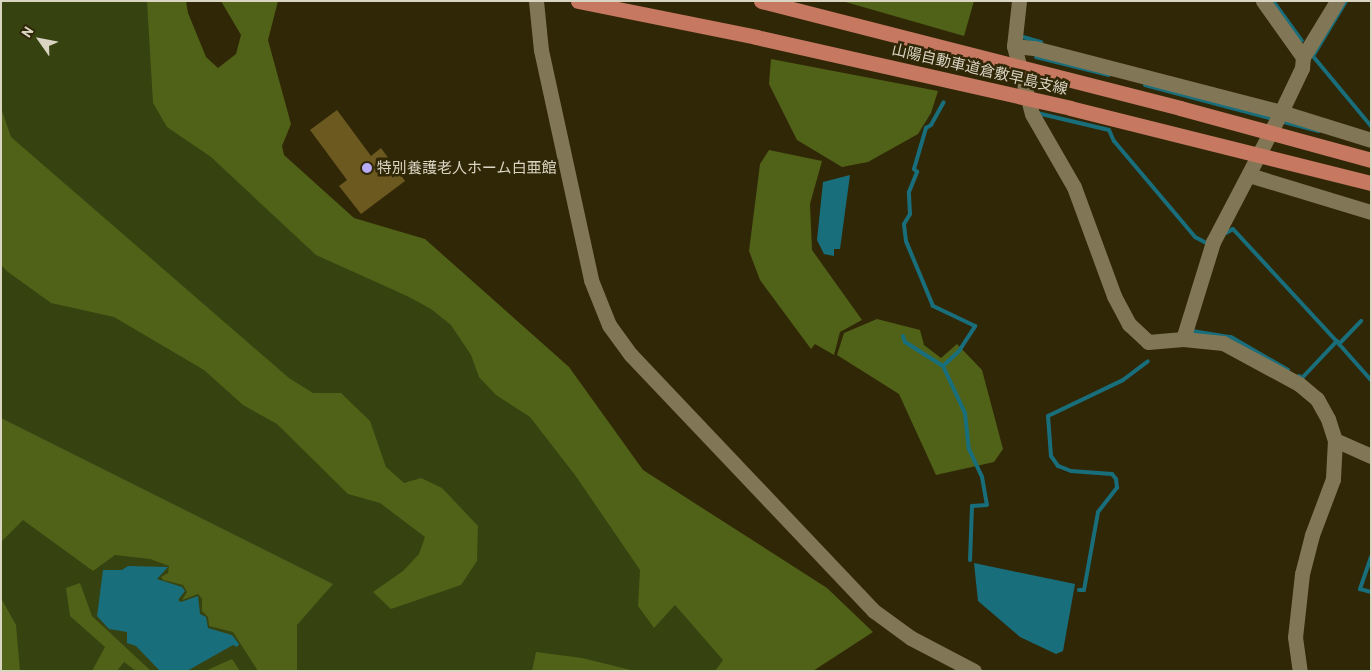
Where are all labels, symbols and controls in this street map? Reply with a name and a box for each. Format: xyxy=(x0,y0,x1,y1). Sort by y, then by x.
north arrow xyxy=(15,15,65,65)
text: N xyxy=(17,23,37,40)
street label: 山陽自動車道倉敷早島支線 xyxy=(890,40,1070,98)
place label: 特別養護老人ホーム白亜館 xyxy=(377,159,557,177)
marker: 特別養護老人ホーム白亜館 xyxy=(361,162,373,174)

